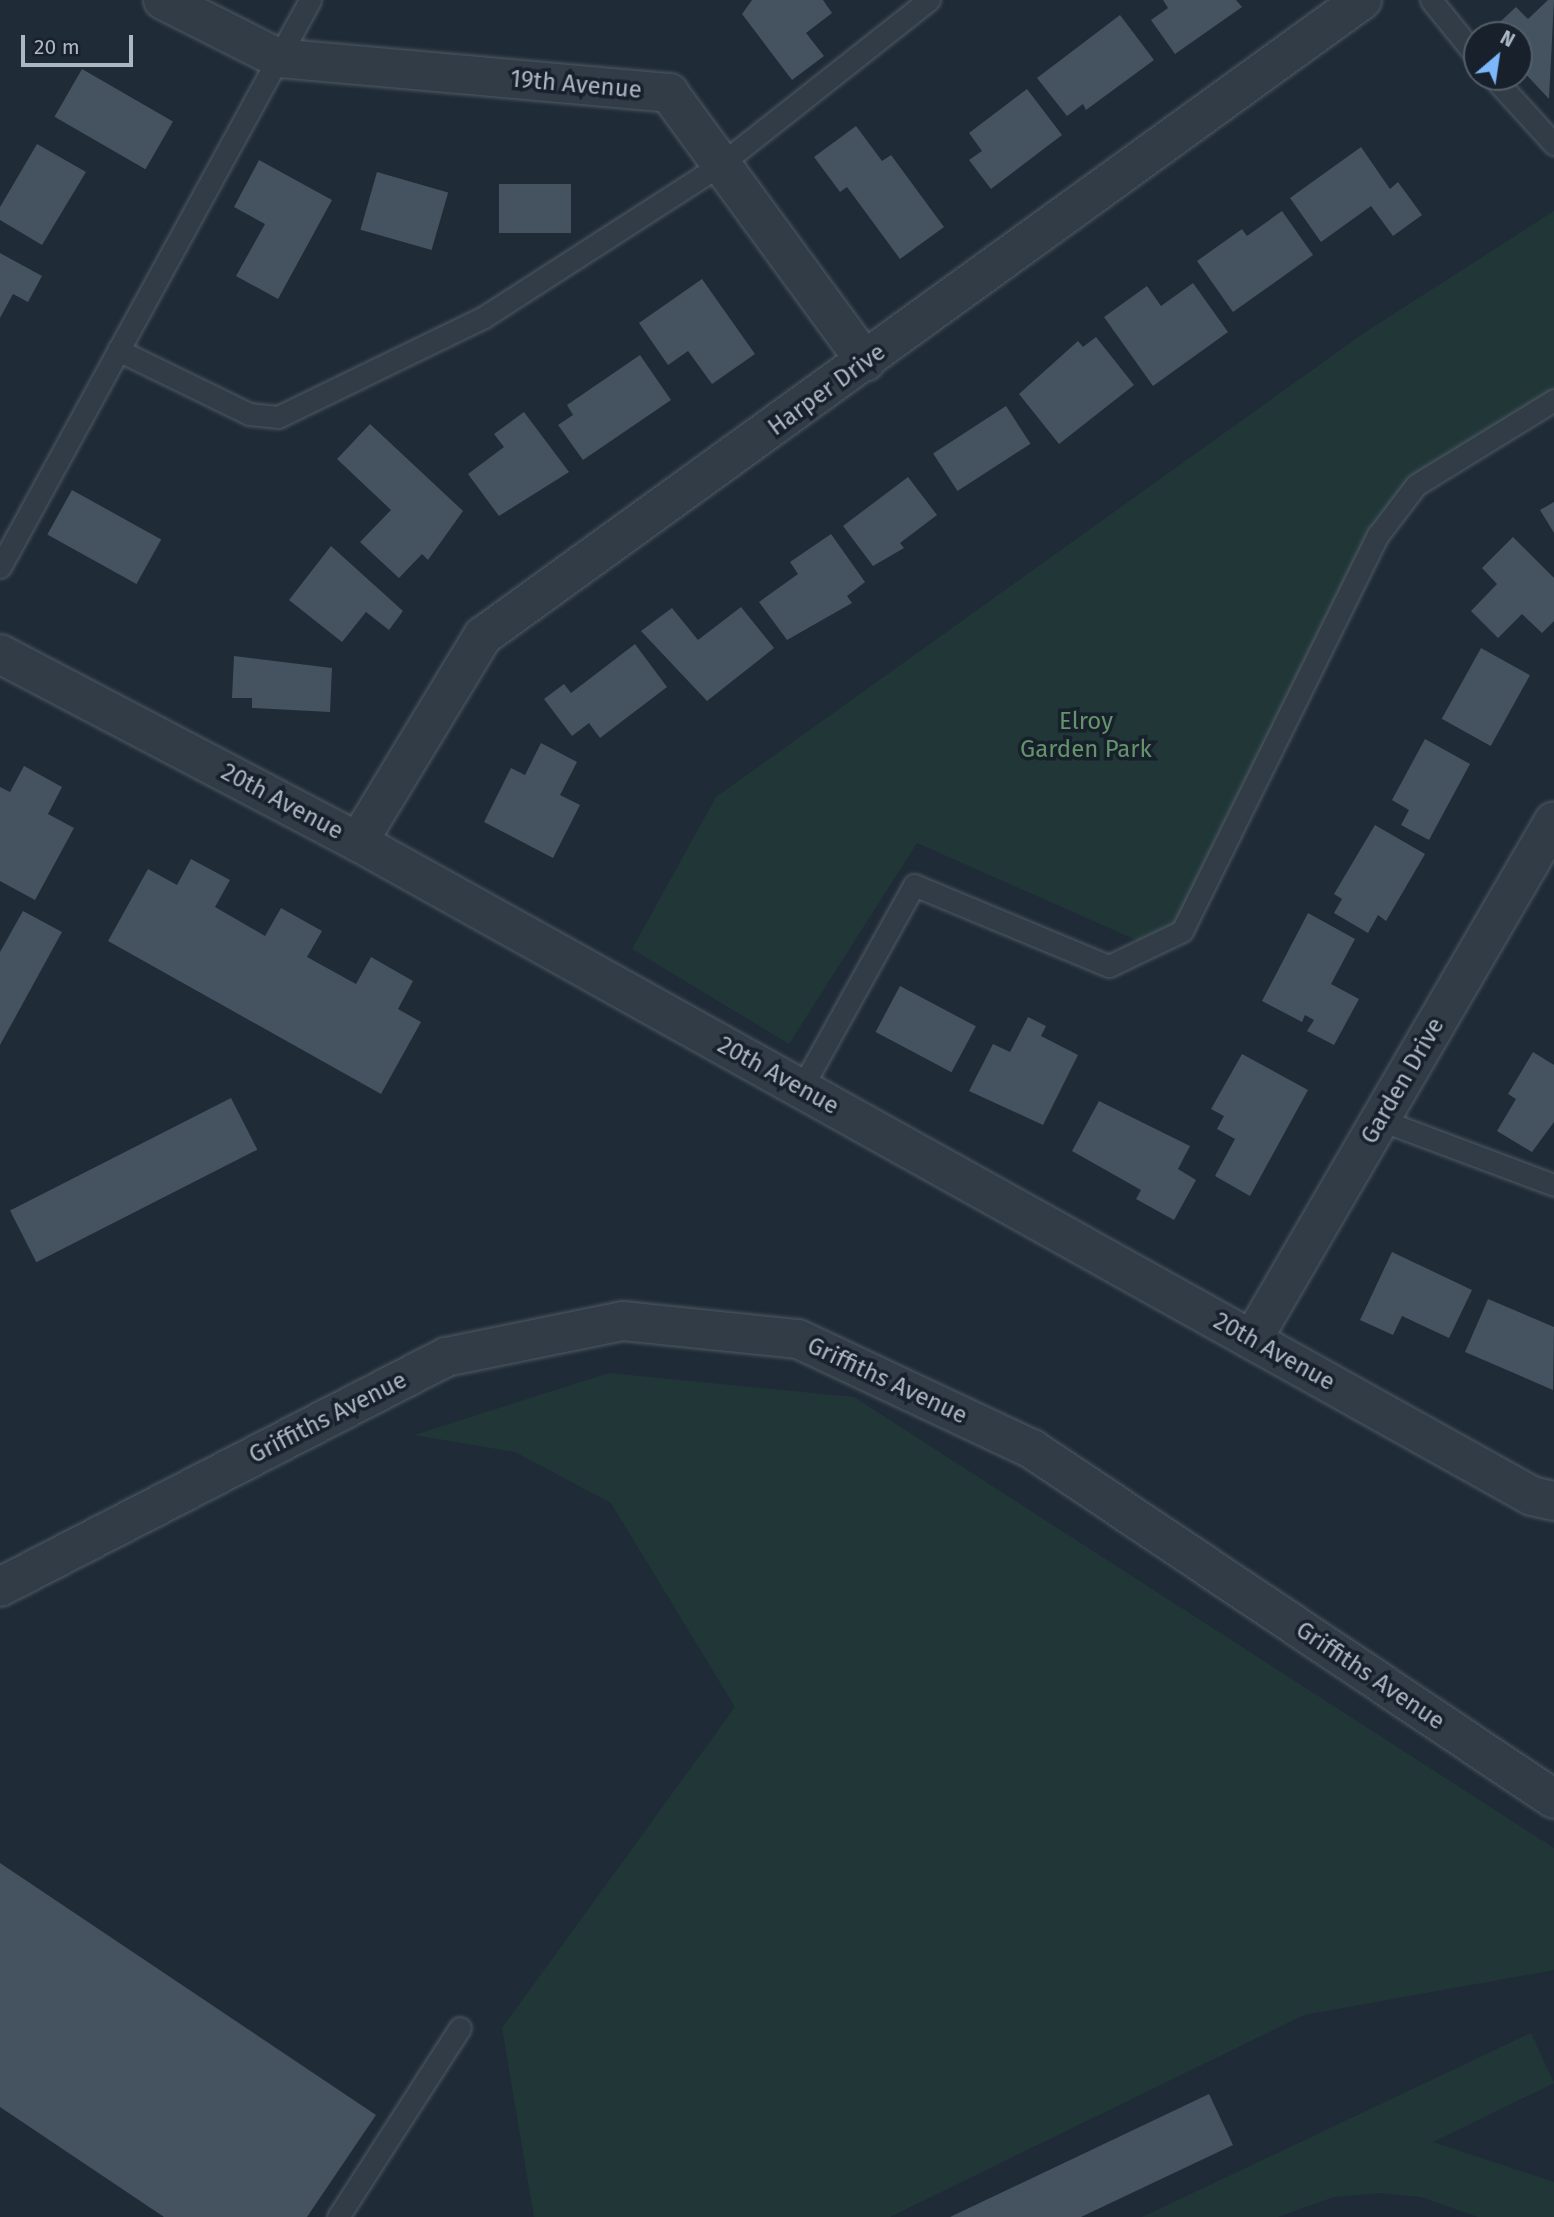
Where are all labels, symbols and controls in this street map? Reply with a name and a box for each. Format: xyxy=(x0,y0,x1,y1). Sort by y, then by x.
scale bar xyxy=(24,21,136,65)
north arrow xyxy=(1463,21,1533,91)
text: N xyxy=(1496,26,1519,52)
text: 20 m xyxy=(34,34,80,60)
street label: 19th Avenue xyxy=(509,65,643,105)
street label: Harper Drive xyxy=(763,338,891,442)
park label: Elroy Garden Park xyxy=(1020,708,1152,764)
street label: 20th Avenue xyxy=(216,758,348,846)
street label: Garden Drive xyxy=(1355,1013,1451,1149)
street label: 20th Avenue xyxy=(712,1031,844,1121)
street label: 20th Avenue xyxy=(1208,1307,1340,1397)
street label: Griffiths Avenue xyxy=(803,1331,971,1431)
street label: Griffiths Avenue xyxy=(244,1366,412,1470)
street label: Griffiths Avenue xyxy=(1290,1616,1450,1736)

